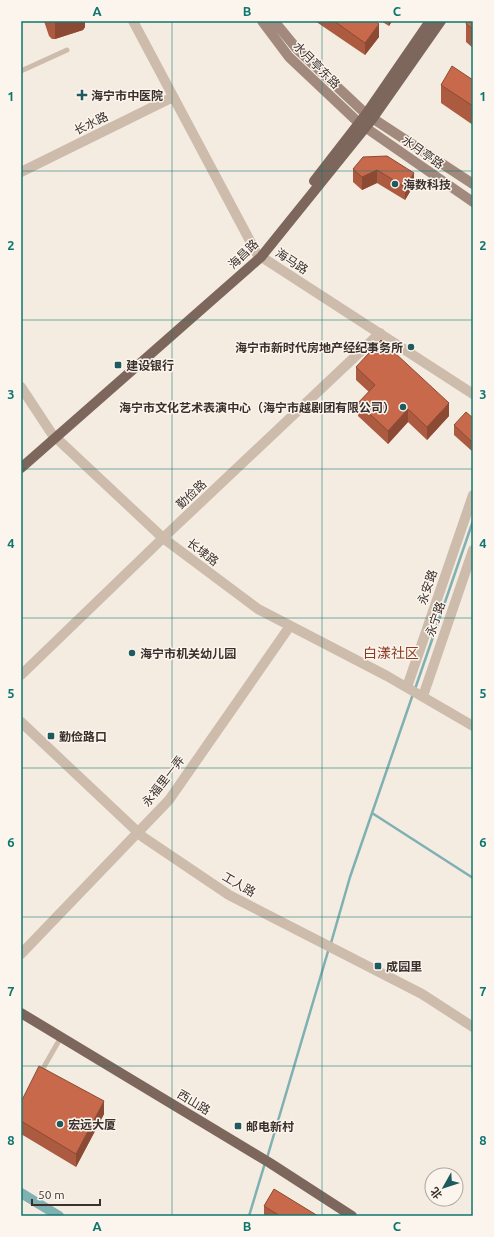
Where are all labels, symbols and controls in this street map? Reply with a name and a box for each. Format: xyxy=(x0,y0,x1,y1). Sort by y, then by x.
text: A xyxy=(92,4,102,18)
text: B xyxy=(243,4,252,18)
text: C xyxy=(393,4,402,18)
street label: 水月亭东路 xyxy=(291,39,343,91)
text: 1 xyxy=(7,89,15,103)
marker: 海宁市中医院 xyxy=(76,89,88,101)
place label: 海宁市中医院 xyxy=(91,89,163,102)
text: 1 xyxy=(479,89,487,103)
street label: 长水路 xyxy=(72,109,110,137)
street label: 水月亭路 xyxy=(400,133,446,171)
place label: 海数科技 xyxy=(403,178,451,191)
marker: 海数科技 xyxy=(390,179,400,189)
street label: 海昌路 xyxy=(226,237,260,271)
text: 2 xyxy=(7,238,15,252)
text: 2 xyxy=(479,238,487,252)
street label: 海马路 xyxy=(273,246,311,276)
place label: 海宁市新时代房地产经纪事务所 xyxy=(235,341,403,354)
marker: 海宁市新时代房地产经纪事务所 xyxy=(406,342,416,352)
place label: 建设银行 xyxy=(126,359,174,372)
marker: 建设银行 xyxy=(113,360,123,370)
text: 3 xyxy=(7,387,15,401)
text: 3 xyxy=(479,387,487,401)
place label: 海宁市文化艺术表演中心（海宁市越剧团有限公司） xyxy=(119,401,395,414)
marker: 海宁市文化艺术表演中心（海宁市越剧团有限公司） xyxy=(398,402,408,412)
street label: 勤俭路 xyxy=(173,477,209,511)
text: 4 xyxy=(7,536,15,550)
street label: 长埭路 xyxy=(185,536,221,568)
text: 4 xyxy=(479,536,487,550)
street label: 永安路 xyxy=(415,568,439,606)
street label: 永宁路 xyxy=(423,600,447,638)
district label: 白漾社区 xyxy=(363,645,419,661)
place label: 海宁市机关幼儿园 xyxy=(140,647,236,660)
marker: 海宁市机关幼儿园 xyxy=(127,648,137,658)
text: 5 xyxy=(7,686,15,700)
text: 5 xyxy=(479,686,487,700)
place label: 勤俭路口 xyxy=(59,730,107,743)
marker: 勤俭路口 xyxy=(46,731,56,741)
street label: 永福里一弄 xyxy=(139,753,187,809)
text: 6 xyxy=(7,835,15,849)
text: 6 xyxy=(479,835,487,849)
street label: 工人路 xyxy=(220,869,258,899)
place label: 成园里 xyxy=(386,960,422,973)
marker: 成园里 xyxy=(373,961,383,971)
text: 7 xyxy=(7,984,15,998)
text: 7 xyxy=(479,984,487,998)
street label: 西山路 xyxy=(175,1087,213,1117)
place label: 宏远大厦 xyxy=(68,1118,116,1131)
marker: 宏远大厦 xyxy=(55,1119,65,1129)
place label: 邮电新村 xyxy=(246,1120,294,1133)
marker: 邮电新村 xyxy=(233,1121,243,1131)
text: 8 xyxy=(7,1133,15,1147)
text: 8 xyxy=(479,1133,487,1147)
north arrow xyxy=(424,1167,464,1207)
scale bar xyxy=(32,1181,100,1207)
text: 北 xyxy=(428,1185,444,1201)
text: 50 m xyxy=(38,1188,65,1201)
text: A xyxy=(92,1219,102,1233)
text: B xyxy=(243,1219,252,1233)
text: C xyxy=(393,1219,402,1233)

